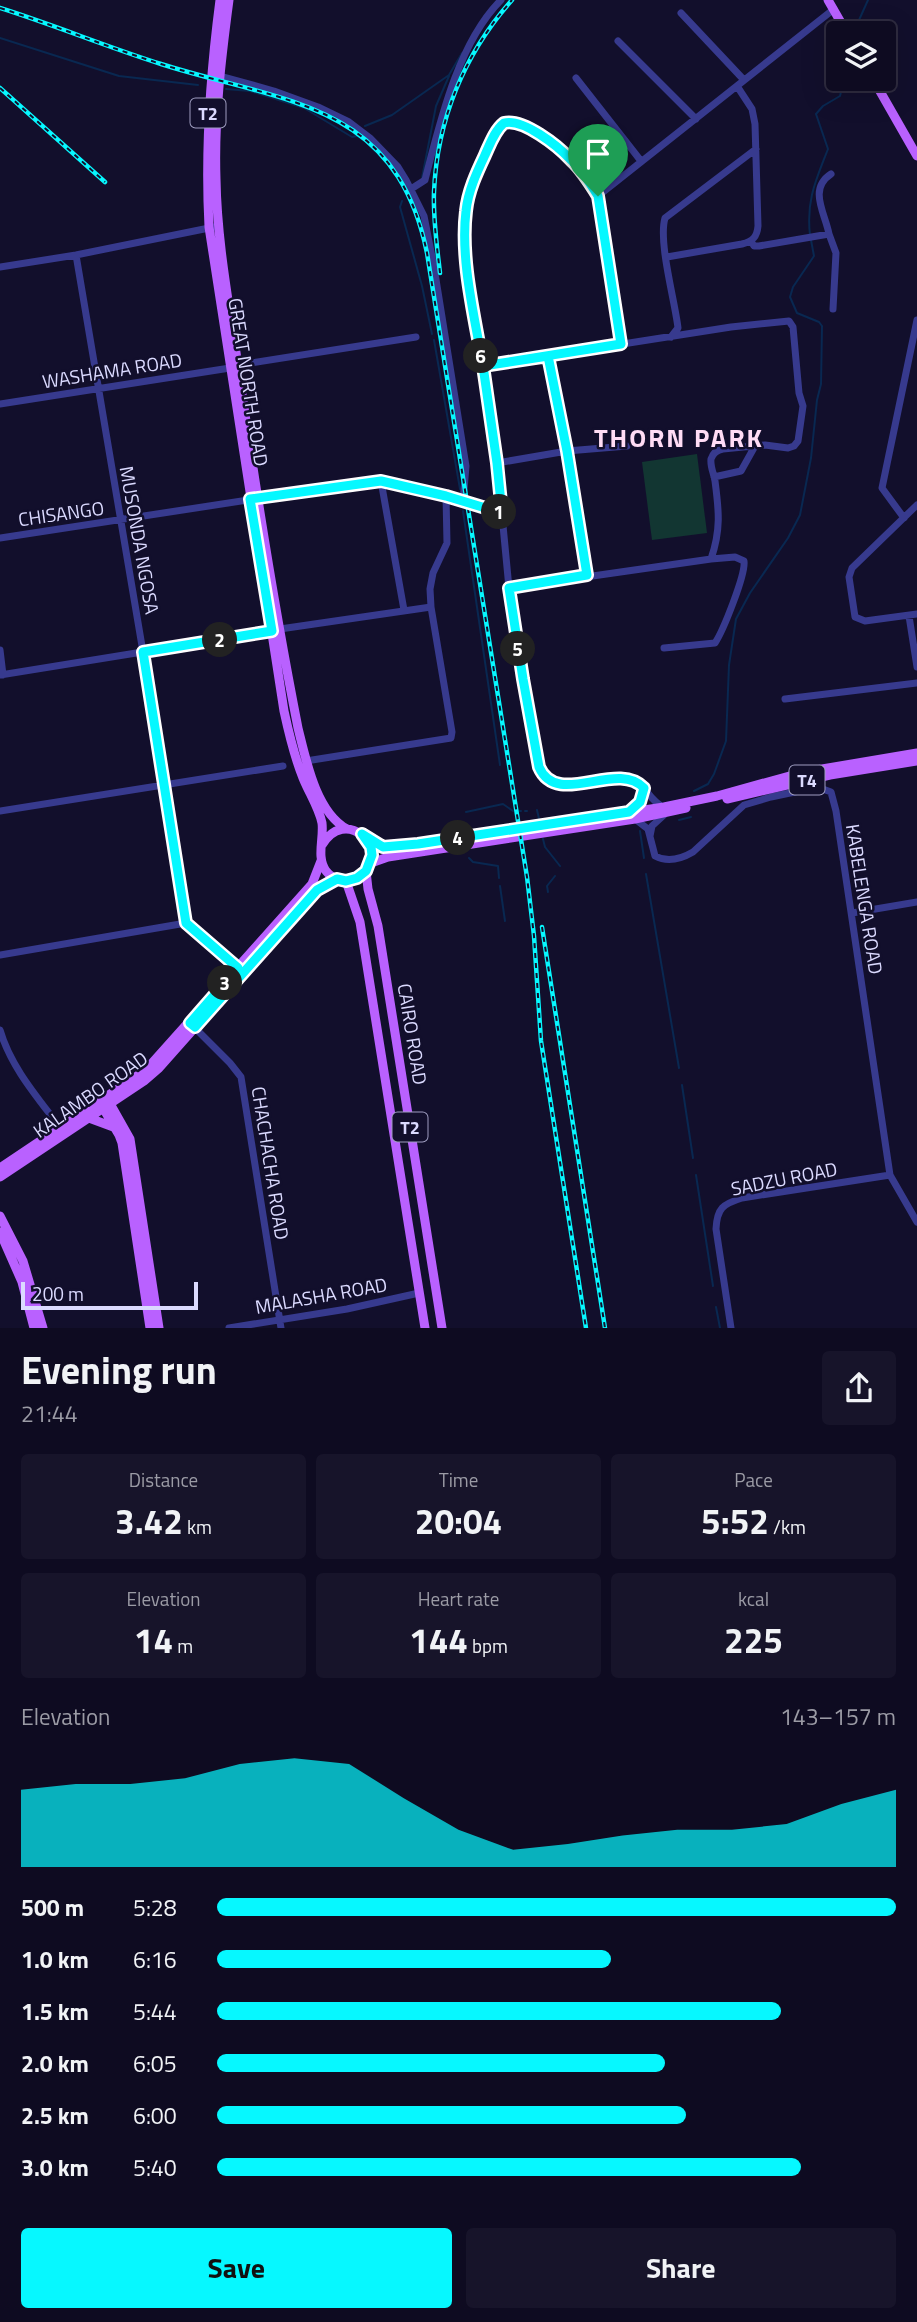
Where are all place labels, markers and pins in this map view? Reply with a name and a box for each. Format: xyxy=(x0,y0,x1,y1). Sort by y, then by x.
pin xyxy=(568,124,628,196)
pin: 6 xyxy=(463,338,498,374)
pin: 1 xyxy=(482,494,516,530)
pin: 2 xyxy=(202,622,238,658)
pin: 5 xyxy=(500,632,536,666)
pin: 4 xyxy=(440,820,476,856)
pin: 3 xyxy=(208,965,243,1000)

